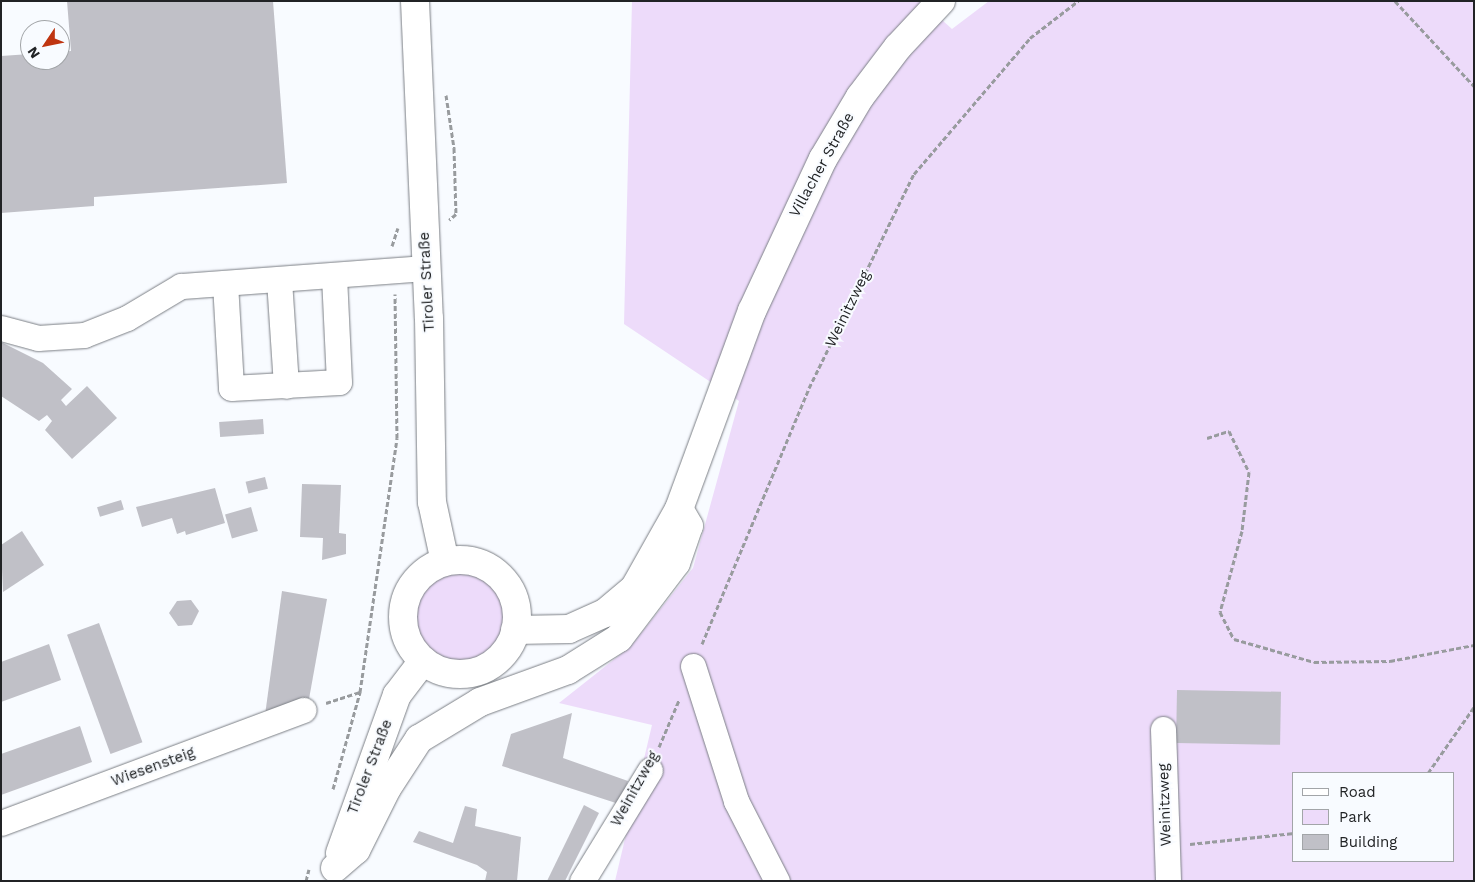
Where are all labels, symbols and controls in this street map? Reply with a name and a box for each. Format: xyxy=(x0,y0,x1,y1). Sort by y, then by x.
north arrow xyxy=(20,20,70,70)
text: N xyxy=(24,44,43,62)
street label: Villacher Straße xyxy=(786,109,858,221)
street label: Tiroler Straße xyxy=(415,231,439,333)
street label: Weinitzweg xyxy=(822,268,874,350)
street label: Tiroler Straße xyxy=(344,717,396,817)
street label: Wiesensteig xyxy=(109,744,197,790)
street label: Weinitzweg xyxy=(607,748,663,830)
street label: Weinitzweg xyxy=(1155,763,1175,847)
legend xyxy=(1292,772,1455,862)
text: Road xyxy=(1339,783,1376,801)
text: Park xyxy=(1339,808,1371,826)
text: Building xyxy=(1339,833,1397,851)

